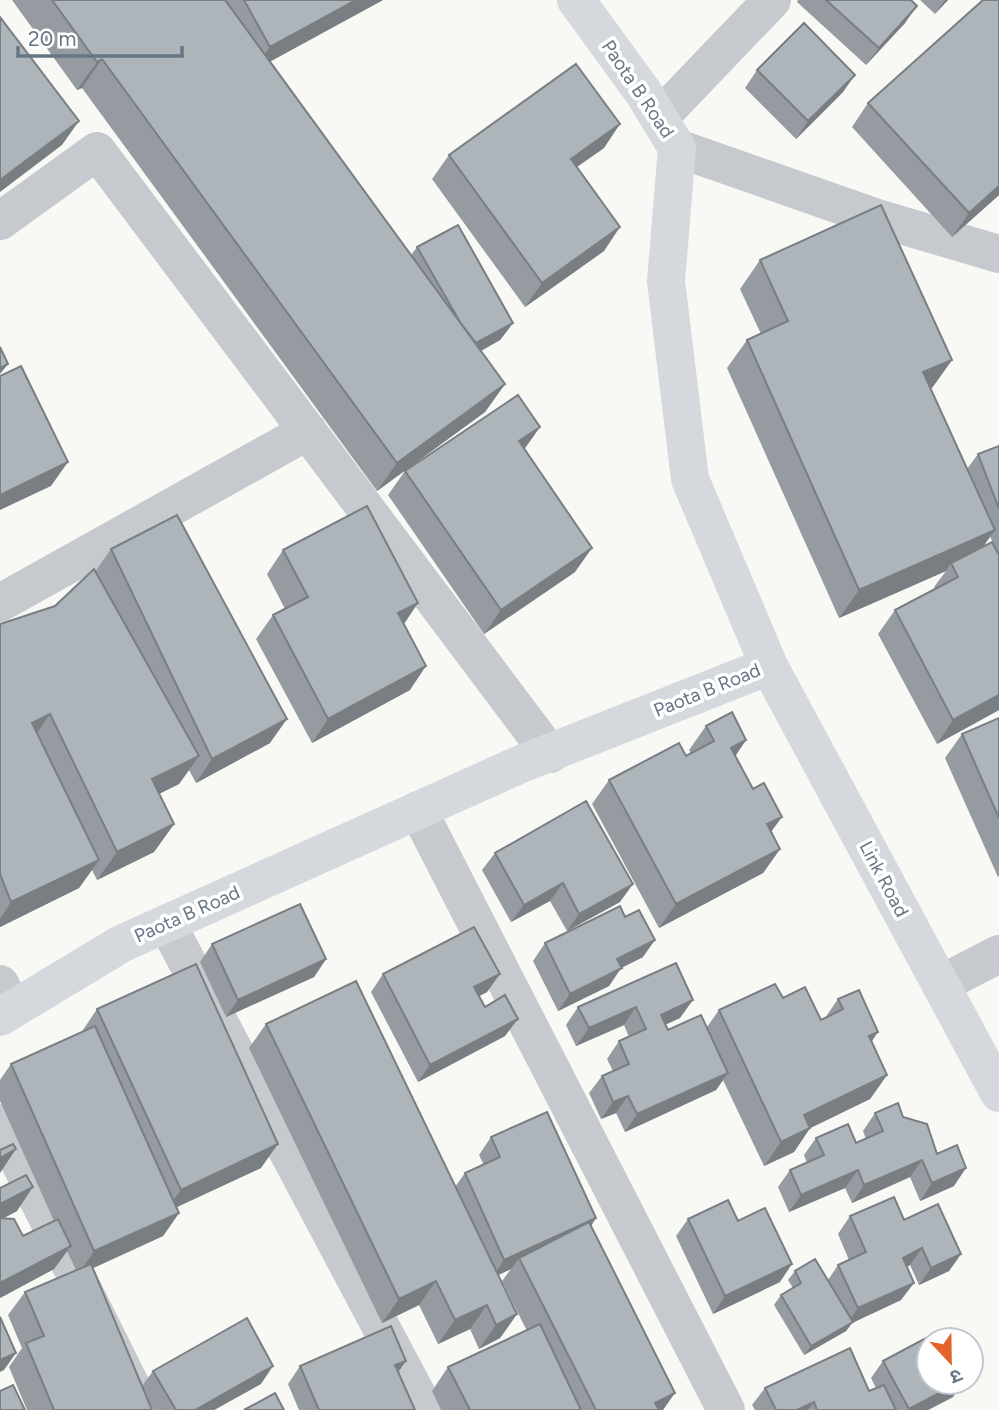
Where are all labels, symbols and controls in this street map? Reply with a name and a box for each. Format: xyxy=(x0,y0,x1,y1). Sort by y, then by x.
scale bar xyxy=(18,14,182,58)
text: 20 m xyxy=(28,26,76,51)
street label: Paota B Road xyxy=(597,36,679,142)
street label: Paota B Road xyxy=(650,658,764,722)
street label: Link Road xyxy=(854,837,914,921)
street label: Paota B Road xyxy=(131,880,243,948)
north arrow xyxy=(915,1326,985,1396)
text: उ xyxy=(946,1364,966,1389)

